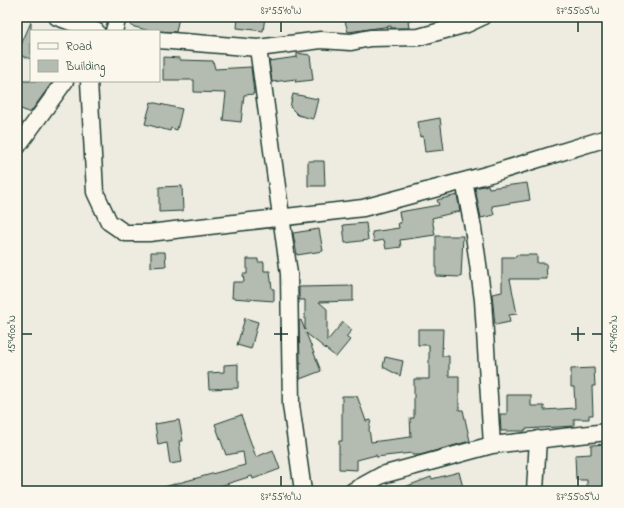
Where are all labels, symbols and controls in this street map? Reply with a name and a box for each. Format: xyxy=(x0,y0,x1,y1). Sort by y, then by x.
text: 87°55'10"W xyxy=(261,4,302,19)
text: 87°55'05"W xyxy=(556,4,600,19)
legend xyxy=(30,30,160,82)
text: Road xyxy=(66,38,92,56)
text: Building xyxy=(65,58,105,77)
text: 15°49'00"N xyxy=(5,315,20,353)
text: 15°49'00"N xyxy=(607,315,622,353)
text: 87°55'10"W xyxy=(261,490,302,505)
text: 87°55'05"W xyxy=(556,490,600,505)

